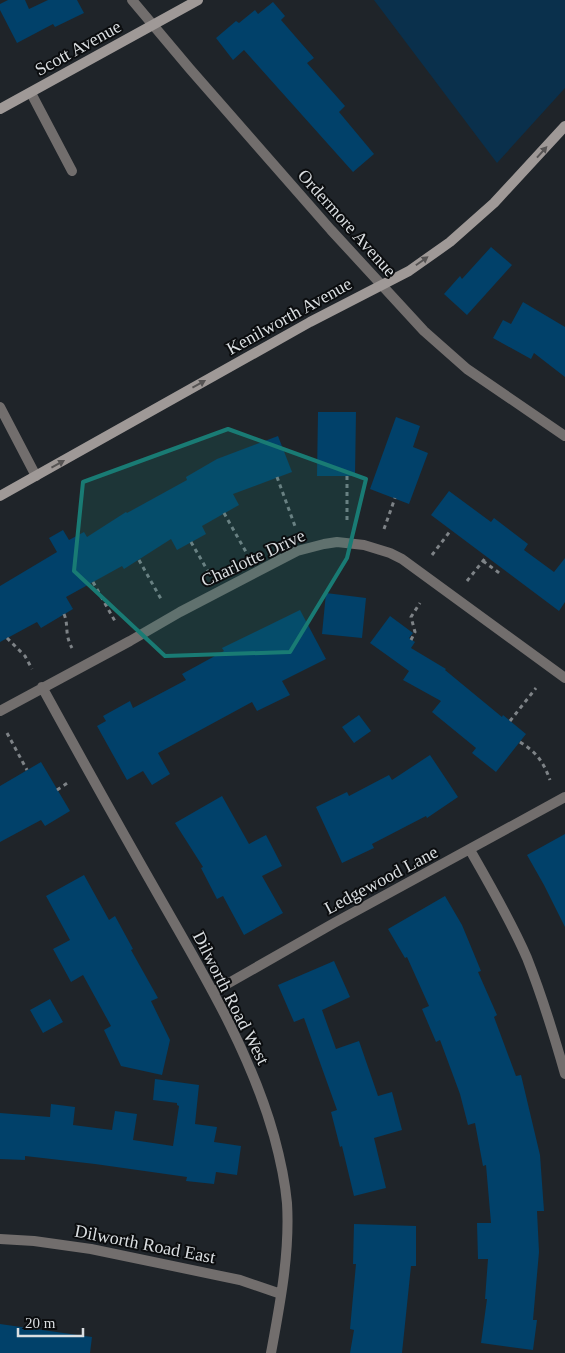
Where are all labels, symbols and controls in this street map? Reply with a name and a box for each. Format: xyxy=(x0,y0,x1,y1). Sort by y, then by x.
street label: Scott Avenue xyxy=(32,16,124,80)
one-way arrow xyxy=(536,146,548,158)
street label: Ordermore Avenue xyxy=(294,165,400,281)
one-way arrow xyxy=(416,256,429,266)
street label: Kenilworth Avenue xyxy=(223,273,355,359)
one-way arrow xyxy=(193,380,206,389)
one-way arrow xyxy=(50,460,65,468)
street label: Charlotte Drive xyxy=(198,525,308,591)
street label: Ledgewood Lane xyxy=(321,842,441,918)
street label: Dilworth Road West xyxy=(189,928,273,1068)
street label: Dilworth Road East xyxy=(73,1221,217,1267)
scale bar xyxy=(18,1306,82,1338)
text: 20 m xyxy=(25,1315,56,1331)

